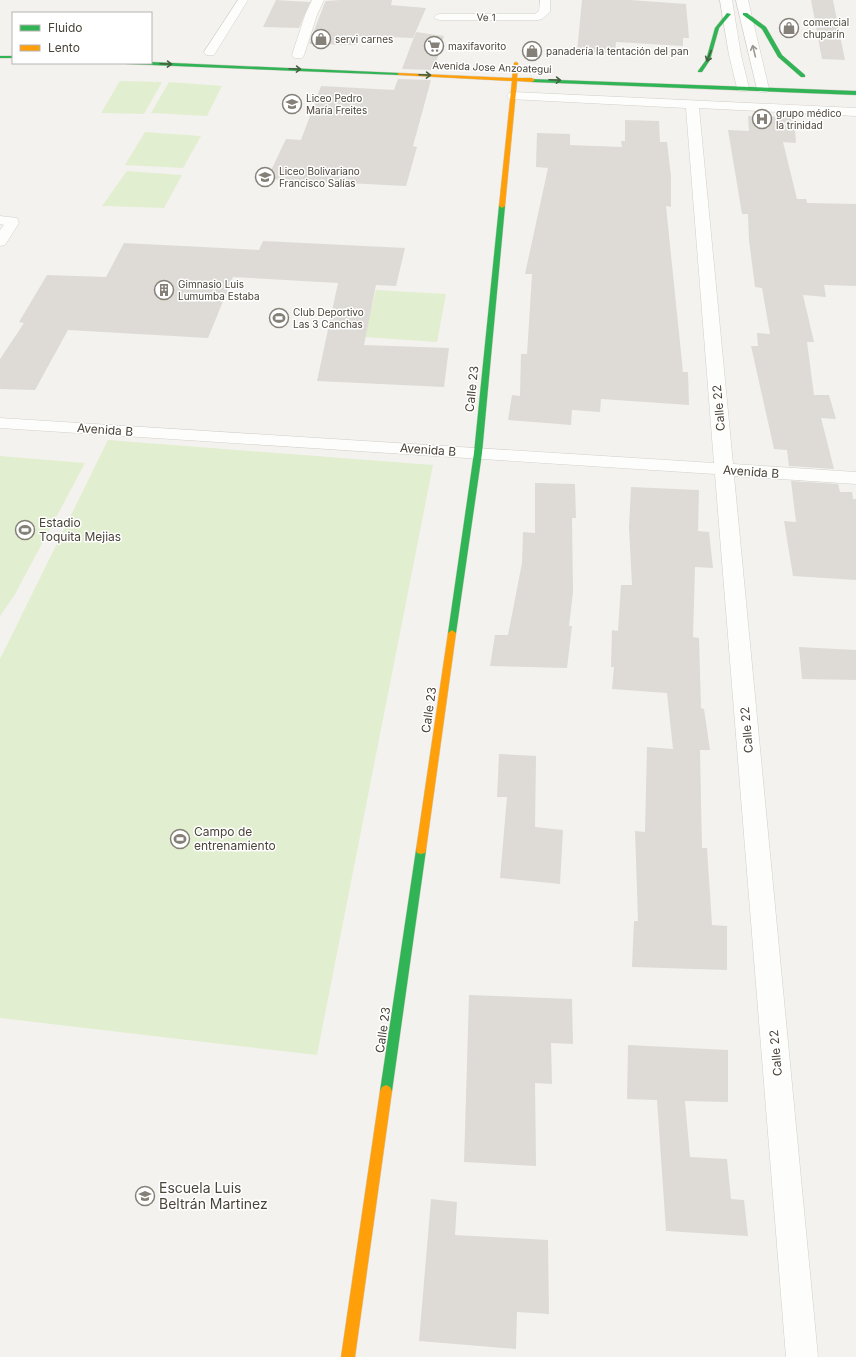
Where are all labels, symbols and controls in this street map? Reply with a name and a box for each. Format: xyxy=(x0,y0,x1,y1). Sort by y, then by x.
street label: Ve 1 xyxy=(476,11,496,23)
legend xyxy=(12,12,152,64)
place label: comercial chuparín xyxy=(803,16,849,40)
shop icon: comercial chuparín xyxy=(778,17,800,39)
text: Fluido xyxy=(48,20,83,35)
shop icon: servi carnes xyxy=(310,28,332,50)
place label: servi carnes xyxy=(335,33,393,45)
supermarket icon: maxifavorito xyxy=(423,35,445,57)
text: Lento xyxy=(48,40,80,55)
place label: maxifavorito xyxy=(448,40,506,52)
shop icon: panadería la tentación del pan xyxy=(521,40,543,62)
place label: panadería la tentación del pan xyxy=(546,45,689,57)
one-way arrow xyxy=(750,45,758,58)
one-way arrow xyxy=(705,49,713,61)
street label: Avenida Jose Anzoategui xyxy=(432,59,552,75)
one-way arrow xyxy=(159,61,172,68)
one-way arrow xyxy=(288,66,301,73)
one-way arrow xyxy=(418,71,431,79)
one-way arrow xyxy=(548,77,561,84)
place label: Liceo Pedro María Freites xyxy=(306,92,367,116)
school or university icon: Liceo Pedro María Freites xyxy=(281,93,303,115)
place label: grupo médico la trinidad xyxy=(776,107,842,131)
hospital icon: grupo médico la trinidad xyxy=(751,108,773,130)
place label: Liceo Bolivariano Francisco Salías xyxy=(279,165,360,189)
school or university icon: Liceo Bolivariano Francisco Salías xyxy=(254,166,276,188)
place label: Gimnasio Luis Lumumba Estaba xyxy=(178,278,260,302)
building icon: Gimnasio Luis Lumumba Estaba xyxy=(153,279,175,301)
place label: Club Deportivo Las 3 Canchas xyxy=(293,306,364,330)
sports icon: Club Deportivo Las 3 Canchas xyxy=(268,307,290,329)
street label: Calle 23 xyxy=(462,365,481,413)
street label: Calle 22 xyxy=(709,384,728,432)
street label: Avenida B xyxy=(76,420,134,439)
street label: Avenida B xyxy=(399,440,457,459)
street label: Avenida B xyxy=(722,462,780,481)
place label: Estadio Toquita Mejias xyxy=(39,515,121,544)
sports icon: Estadio Toquita Mejias xyxy=(14,519,36,541)
street label: Calle 23 xyxy=(418,686,439,734)
street label: Calle 22 xyxy=(737,706,756,754)
place label: Campo de entrenamiento xyxy=(194,824,276,853)
sports icon: Campo de entrenamiento xyxy=(169,828,191,850)
street label: Calle 23 xyxy=(372,1006,393,1054)
street label: Calle 22 xyxy=(766,1029,785,1077)
place label: Escuela Luis Beltrán Martinez xyxy=(159,1179,268,1212)
school or university icon: Escuela Luis Beltrán Martinez xyxy=(134,1185,156,1207)

